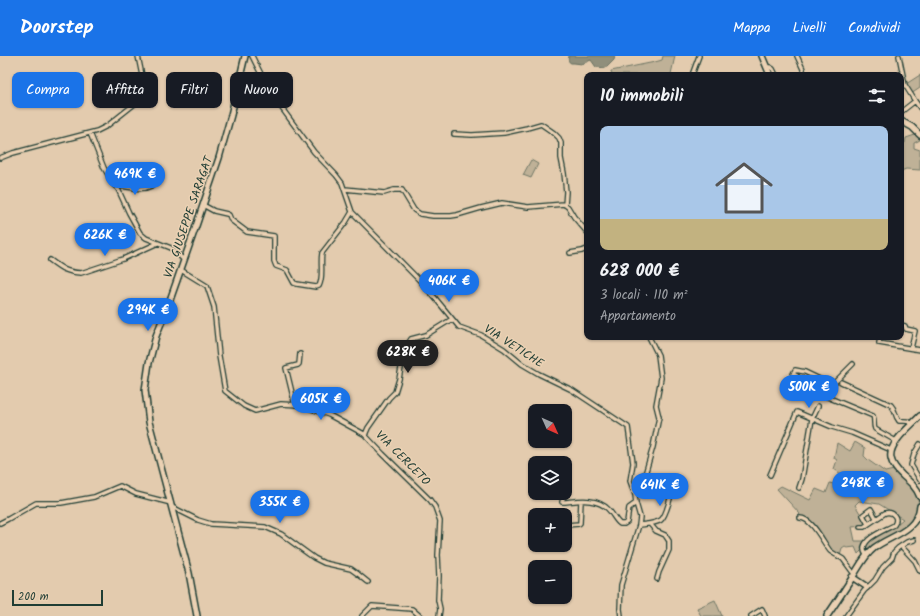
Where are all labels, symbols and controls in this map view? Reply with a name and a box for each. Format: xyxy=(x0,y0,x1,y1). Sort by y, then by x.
text: Doorstep xyxy=(20,13,94,43)
text: Mappa xyxy=(733,17,771,39)
text: Livelli xyxy=(793,17,826,39)
text: Condividi xyxy=(848,17,900,39)
chip: Compra xyxy=(12,72,84,108)
chip: Affitta xyxy=(92,72,158,108)
chip: Filtri xyxy=(166,72,222,108)
chip: Nuovo xyxy=(230,72,293,108)
text: 10 immobili xyxy=(600,83,683,110)
icon: filters xyxy=(866,85,888,107)
street label: VIA GIUSEPPE SARAGAT xyxy=(159,152,219,281)
icon: home xyxy=(708,152,780,224)
pin: 469K € xyxy=(102,162,168,196)
text: 469K € xyxy=(114,164,156,185)
pin: 626K € xyxy=(72,223,138,257)
text: 626K € xyxy=(84,225,126,246)
text: 628 000 € xyxy=(600,258,679,285)
pin: 406K € xyxy=(416,269,482,303)
text: 406K € xyxy=(428,271,470,292)
text: 3 locali · 110 m² xyxy=(600,285,688,306)
pin: 294K € xyxy=(115,298,181,332)
text: 294K € xyxy=(127,300,169,321)
text: Appartamento xyxy=(600,306,676,327)
street label: VIA VETICHE xyxy=(480,320,548,373)
pin: 628K € xyxy=(375,340,441,374)
text: 628K € xyxy=(386,342,430,363)
pin: 500K € xyxy=(776,375,842,409)
text: 500K € xyxy=(789,377,830,398)
pin: 605K € xyxy=(288,387,354,421)
text: 605K € xyxy=(300,389,342,410)
north arrow xyxy=(528,404,572,448)
map controls xyxy=(528,404,572,604)
street label: VIA CERCETO xyxy=(371,426,435,491)
button: layers xyxy=(528,456,572,500)
pin: 248K € xyxy=(830,471,896,505)
pin: 641K € xyxy=(627,473,693,507)
text: 248K € xyxy=(841,473,885,494)
text: 641K € xyxy=(640,475,680,496)
pin: 355K € xyxy=(247,490,313,524)
text: 355K € xyxy=(259,492,301,513)
button: + xyxy=(528,508,572,552)
button: − xyxy=(528,560,572,604)
scale bar xyxy=(12,588,103,607)
text: 200 m xyxy=(18,588,49,606)

